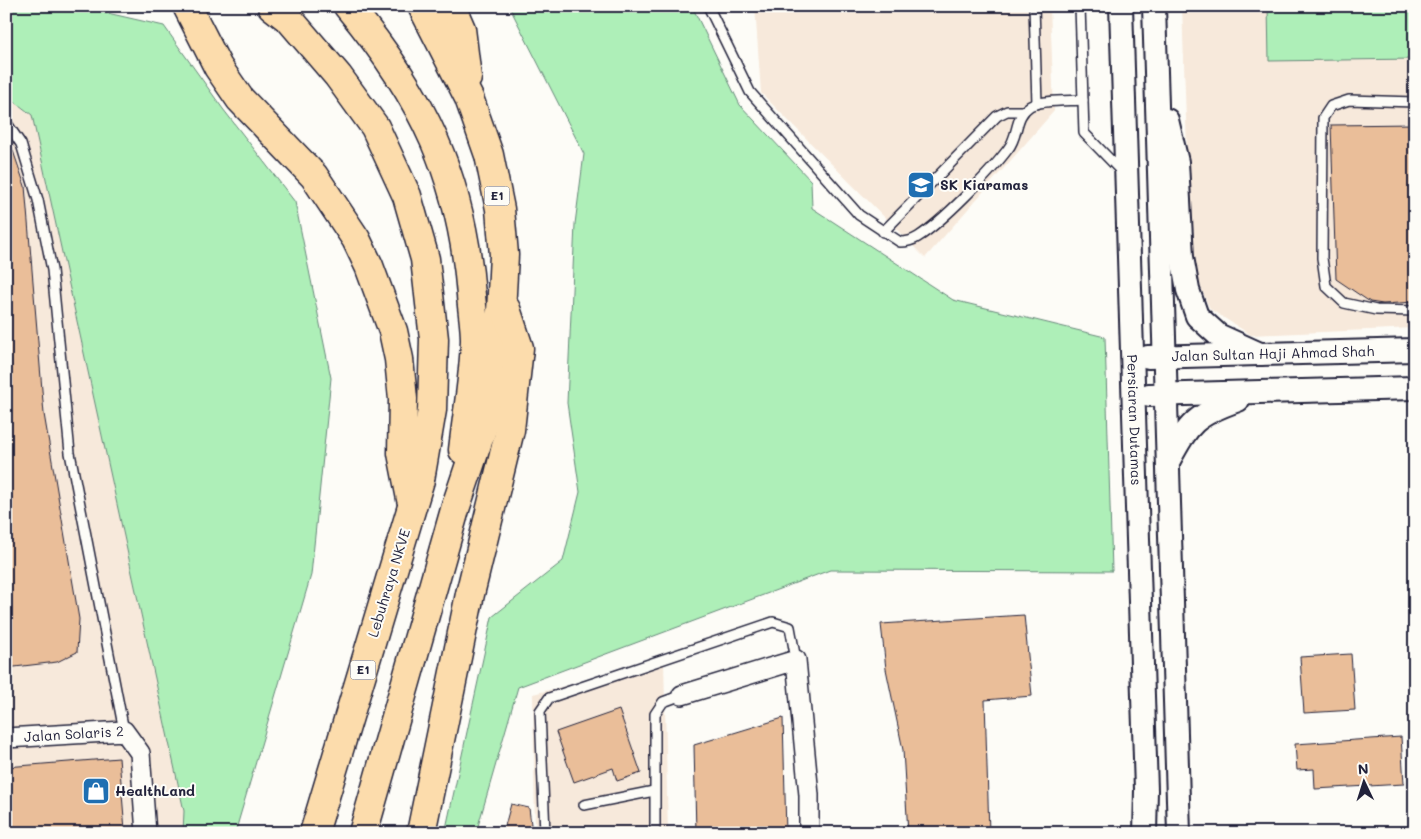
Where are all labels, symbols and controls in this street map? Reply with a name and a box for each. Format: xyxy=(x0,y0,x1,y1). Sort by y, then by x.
school or university icon: SK Kiaramas xyxy=(906,170,936,200)
place label: SK Kiaramas xyxy=(940,175,1028,194)
road number: E1 xyxy=(484,187,510,206)
street label: Jalan Sultan Haji Ahmad Shah xyxy=(1171,341,1375,365)
street label: Persiaran Dutamas xyxy=(1123,354,1146,486)
street label: Lebuhraya NKVE xyxy=(363,526,414,639)
road number: E1 xyxy=(350,660,376,680)
street label: Jalan Solaris 2 xyxy=(23,721,124,746)
north arrow xyxy=(1338,756,1388,806)
text: N xyxy=(1357,759,1369,778)
shop icon: HealthLand xyxy=(81,776,111,806)
place label: HealthLand xyxy=(115,781,195,800)

